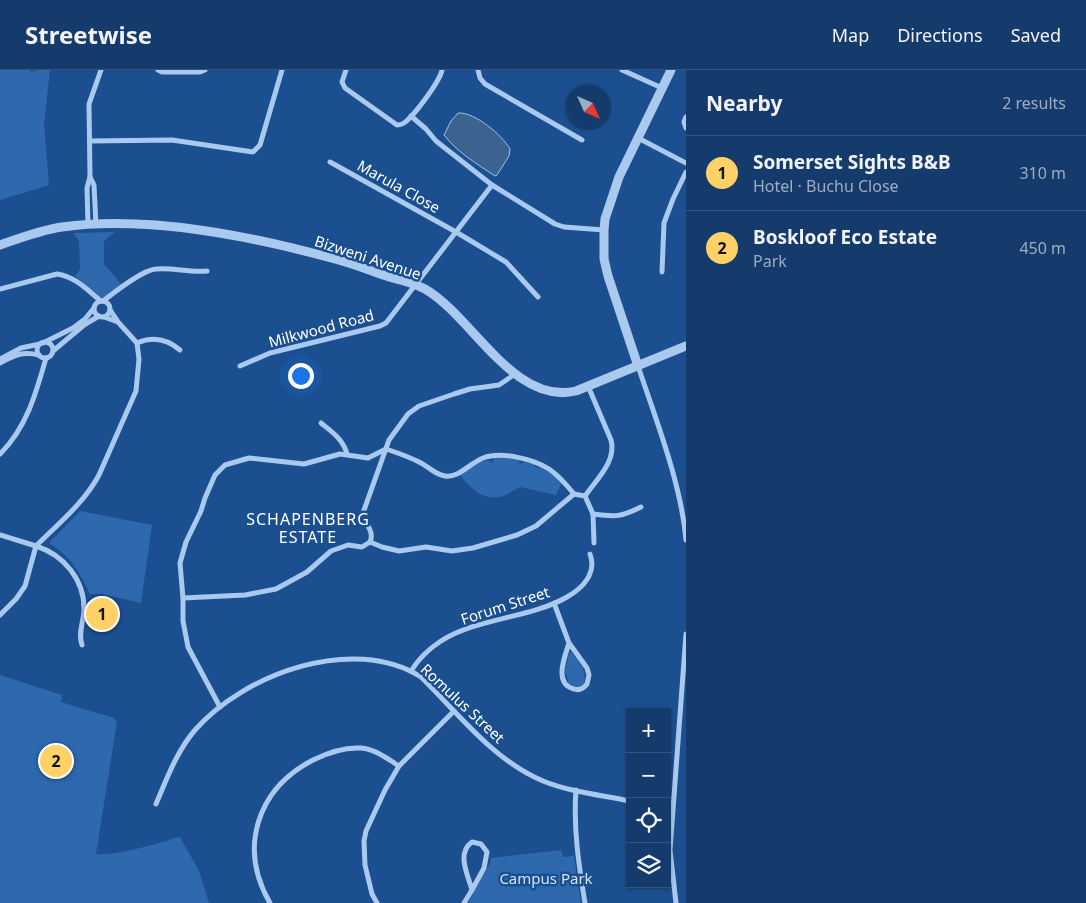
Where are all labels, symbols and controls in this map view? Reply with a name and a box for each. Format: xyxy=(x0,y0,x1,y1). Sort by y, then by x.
text: Streetwise xyxy=(25,18,152,51)
text: Map xyxy=(832,23,869,47)
text: Directions xyxy=(897,23,983,47)
text: Saved xyxy=(1011,23,1061,47)
north arrow xyxy=(566,85,611,130)
text: Nearby xyxy=(706,89,782,117)
text: 2 results xyxy=(1002,92,1066,114)
text: Somerset Sights B&B xyxy=(753,149,951,175)
street label: Marula Close xyxy=(354,155,444,217)
text: 1 xyxy=(717,162,727,184)
text: 310 m xyxy=(1019,162,1066,184)
text: Hotel · Buchu Close xyxy=(753,175,899,197)
text: Boskloof Eco Estate xyxy=(753,224,937,250)
street label: Bizweni Avenue xyxy=(312,230,424,284)
text: 2 xyxy=(717,237,727,259)
text: 450 m xyxy=(1019,237,1066,259)
text: Park xyxy=(753,250,787,272)
street label: Milkwood Road xyxy=(266,304,376,352)
your location xyxy=(288,363,314,389)
district label: SCHAPENBERG ESTATE xyxy=(246,508,370,548)
street label: Forum Street xyxy=(458,581,552,629)
pin: 1 xyxy=(86,595,118,633)
street label: Romulus Street xyxy=(417,659,510,747)
map controls xyxy=(626,708,671,888)
button: + xyxy=(626,708,671,753)
pin: 2 xyxy=(40,742,72,780)
button: − xyxy=(626,753,671,798)
button: locate xyxy=(626,798,671,843)
button: layers xyxy=(626,843,671,888)
park label: Campus Park xyxy=(499,868,593,888)

